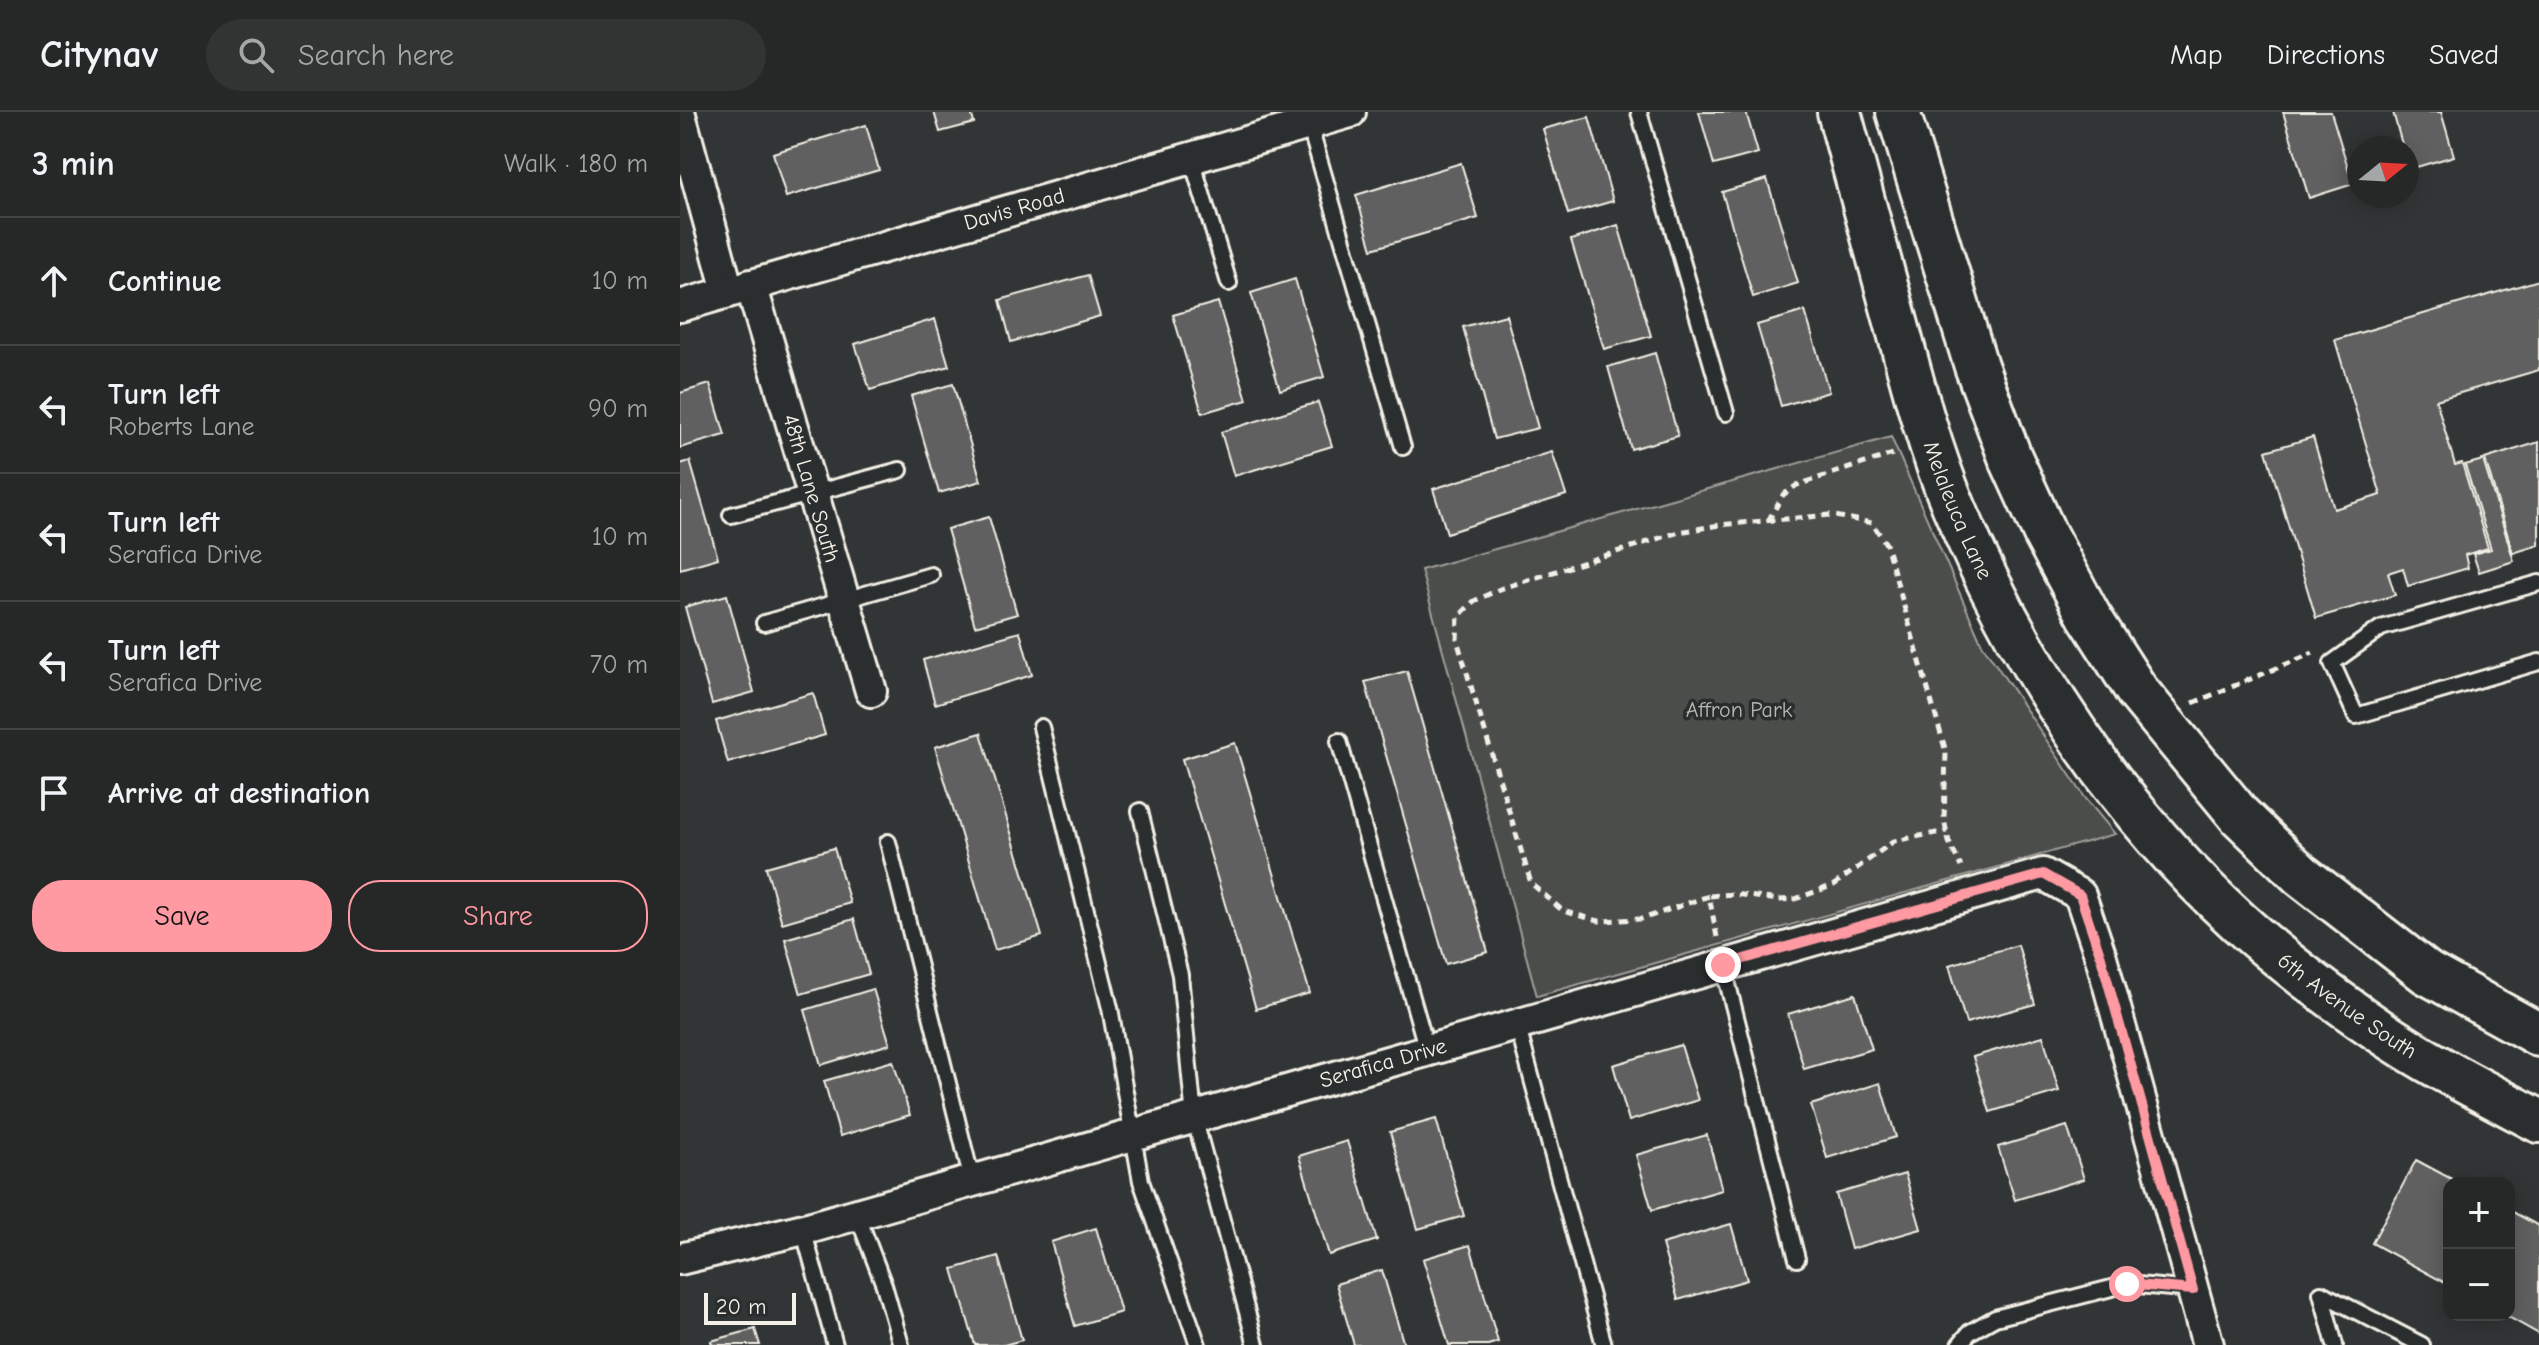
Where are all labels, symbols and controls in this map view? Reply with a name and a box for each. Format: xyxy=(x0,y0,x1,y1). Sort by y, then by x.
search box xyxy=(206,19,766,91)
text: Citynav xyxy=(40,33,158,77)
icon: search xyxy=(234,33,278,77)
text: Search here xyxy=(298,38,454,73)
text: Map xyxy=(2170,39,2223,71)
text: Directions xyxy=(2267,39,2385,71)
text: Saved xyxy=(2429,39,2499,71)
north arrow xyxy=(2347,136,2419,208)
text: 3 min xyxy=(32,144,115,184)
text: Walk · 180 m xyxy=(504,149,648,179)
street label: Davis Road xyxy=(961,182,1068,236)
icon: ahead xyxy=(32,259,76,303)
text: Continue xyxy=(108,264,222,299)
text: 10 m xyxy=(592,266,648,296)
text: Turn left xyxy=(108,377,220,412)
icon: left xyxy=(32,387,76,431)
text: 90 m xyxy=(588,394,648,424)
street label: 48th Lane South xyxy=(777,411,845,565)
text: Roberts Lane xyxy=(108,412,255,442)
street label: Melaleuca Lane xyxy=(1918,438,1998,584)
text: Turn left xyxy=(108,505,220,540)
icon: left xyxy=(32,515,76,559)
text: 10 m xyxy=(592,522,648,552)
text: Serafica Drive xyxy=(108,540,262,570)
text: Turn left xyxy=(108,633,220,668)
icon: left xyxy=(32,643,76,687)
text: 70 m xyxy=(590,650,648,680)
text: Serafica Drive xyxy=(108,668,262,698)
park label: Affron Park xyxy=(1686,697,1793,723)
icon: arrive xyxy=(32,771,76,815)
text: Arrive at destination xyxy=(108,776,370,811)
button: Save xyxy=(32,880,332,952)
button: Share xyxy=(348,880,648,952)
route end xyxy=(1705,947,1741,983)
street label: 6th Avenue South xyxy=(2272,947,2421,1064)
street label: Serafica Drive xyxy=(1317,1033,1450,1094)
map controls xyxy=(2443,1177,2515,1321)
button: + xyxy=(2443,1177,2515,1249)
button: − xyxy=(2443,1249,2515,1321)
route start xyxy=(2109,1266,2145,1302)
scale bar xyxy=(704,1289,796,1325)
text: 20 m xyxy=(716,1294,766,1320)

